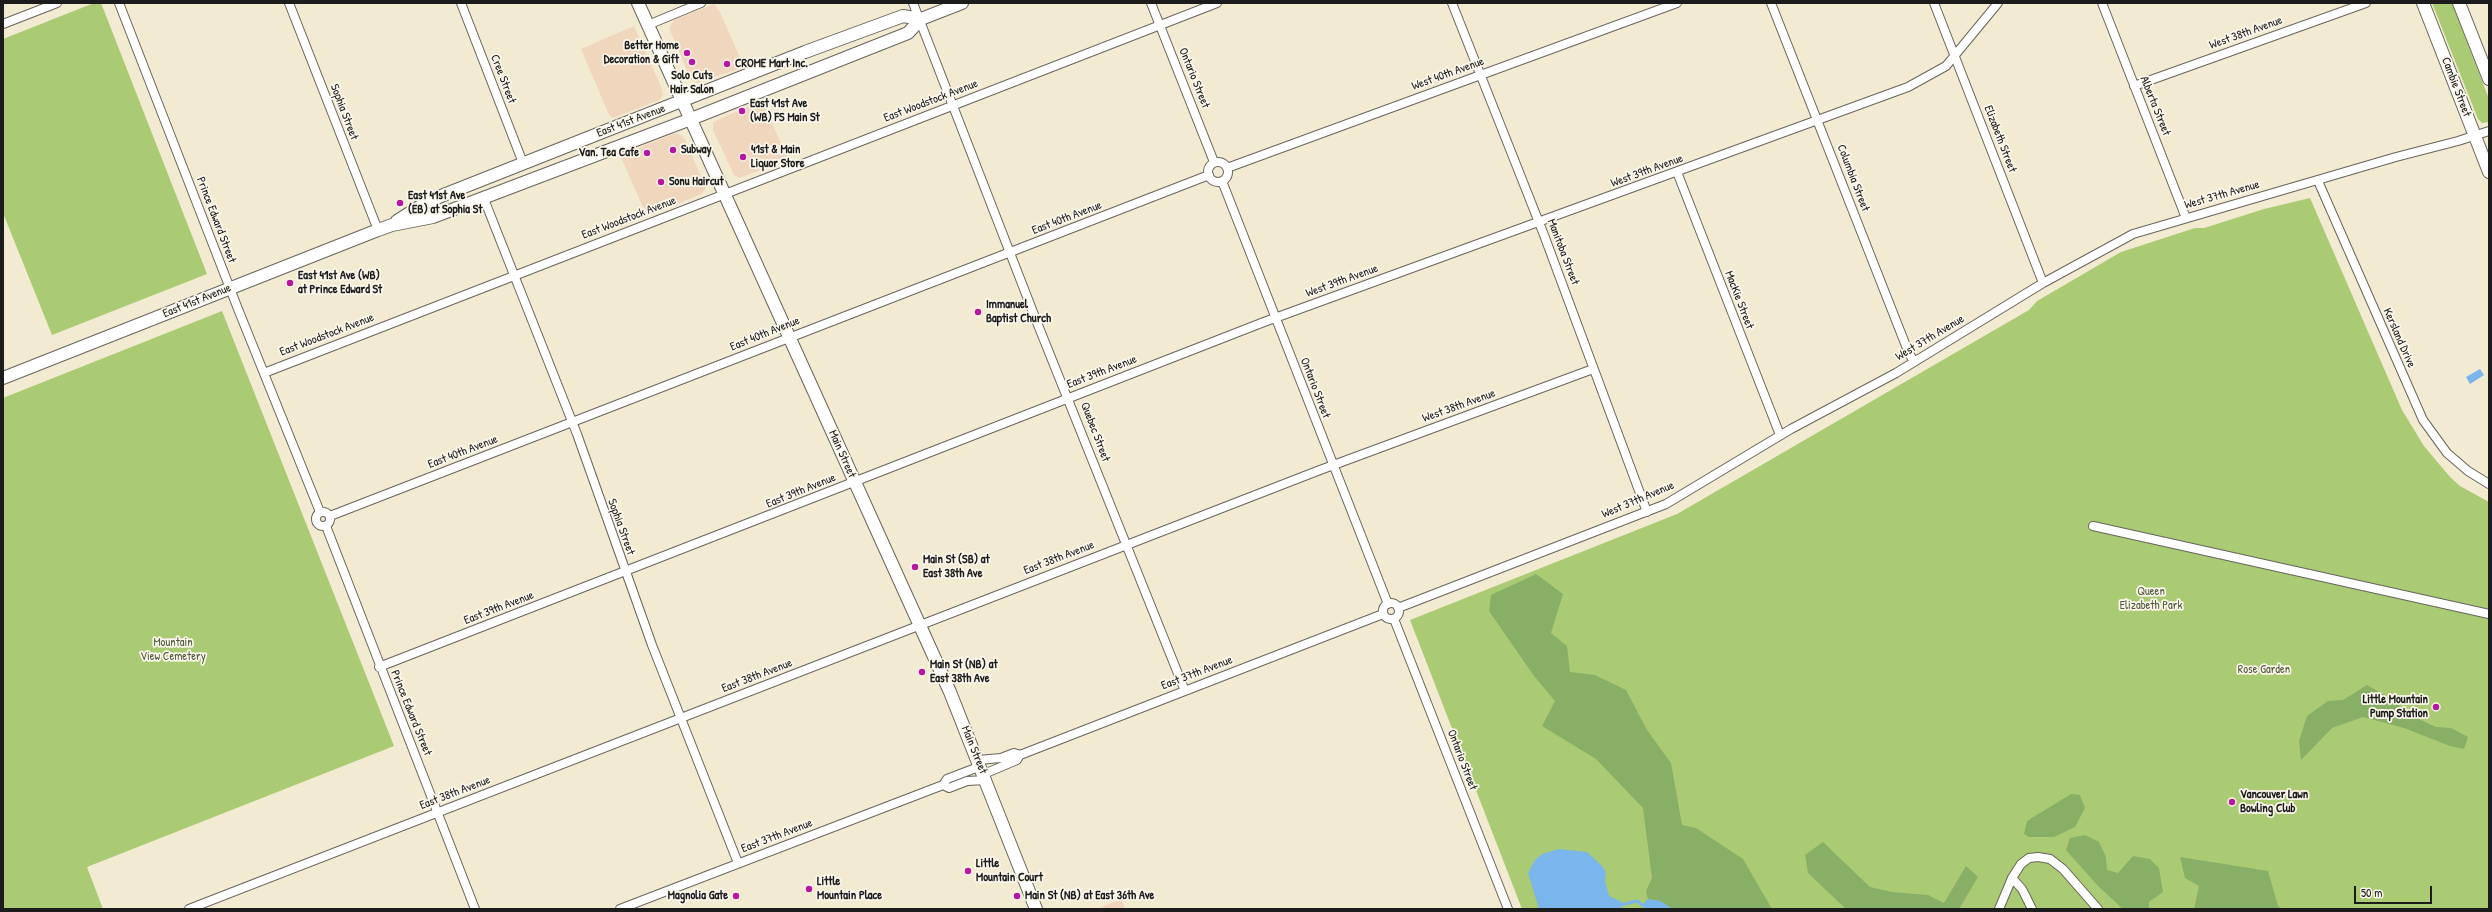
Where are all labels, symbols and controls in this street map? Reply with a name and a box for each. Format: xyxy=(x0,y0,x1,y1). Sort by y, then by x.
street label: West 38th Avenue xyxy=(2208,13,2284,53)
place label: Better Home Decoration & Gift xyxy=(604,39,679,67)
street label: Ontario Street xyxy=(1175,46,1213,110)
marker: Better Home Decoration & Gift xyxy=(682,48,692,58)
street label: Cree Street xyxy=(487,52,519,106)
street label: West 40th Avenue xyxy=(1410,54,1486,94)
street label: Cambie Street xyxy=(2438,55,2474,119)
marker: Solo Cuts Hair Salon xyxy=(687,57,697,67)
place label: CROME Mart Inc. xyxy=(735,57,808,71)
marker: CROME Mart Inc. xyxy=(722,59,732,69)
place label: Solo Cuts Hair Salon xyxy=(670,69,714,97)
street label: Alberta Street xyxy=(2137,74,2173,138)
street label: East Woodstock Avenue xyxy=(882,76,980,126)
street label: Sophia Street xyxy=(327,82,361,142)
place label: East 41st Ave (WB) FS Main St xyxy=(750,97,820,125)
street label: East 41st Avenue xyxy=(595,101,667,141)
street label: Elizabeth Street xyxy=(1981,103,2019,175)
marker: East 41st Ave (WB) FS Main St xyxy=(737,106,747,116)
street label: Columbia Street xyxy=(1834,142,1872,214)
place label: Subway xyxy=(681,143,712,157)
place label: 41st & Main Liquor Store xyxy=(751,143,805,171)
marker: Subway xyxy=(668,145,678,155)
place label: Van. Tea Cafe xyxy=(579,146,639,160)
marker: Van. Tea Cafe xyxy=(642,148,652,158)
street label: West 39th Avenue xyxy=(1609,151,1685,191)
marker: 41st & Main Liquor Store xyxy=(738,152,748,162)
street label: Prince Edward Street xyxy=(193,175,239,265)
place label: Sonu Haircut xyxy=(669,175,724,189)
marker: Sonu Haircut xyxy=(656,177,666,187)
street label: West 37th Avenue xyxy=(2183,177,2261,213)
place label: East 41st Ave (EB) at Sophia St xyxy=(408,189,482,217)
street label: East Woodstock Avenue xyxy=(580,193,678,243)
marker: East 41st Ave (EB) at Sophia St xyxy=(395,198,405,208)
street label: East 40th Avenue xyxy=(1030,198,1104,238)
street label: Manitoba Street xyxy=(1544,217,1582,287)
street label: West 39th Avenue xyxy=(1304,261,1380,301)
place label: East 41st Ave (WB) at Prince Edward St xyxy=(298,269,382,297)
street label: MacKie Street xyxy=(1721,269,1757,331)
marker: East 41st Ave (WB) at Prince Edward St xyxy=(285,278,295,288)
street label: East 41st Avenue xyxy=(161,281,233,321)
place label: Immanuel Baptist Church xyxy=(986,298,1051,326)
street label: Kersland Drive xyxy=(2379,306,2419,370)
marker: Immanuel Baptist Church xyxy=(973,307,983,317)
street label: East Woodstock Avenue xyxy=(278,310,376,360)
street label: West 37th Avenue xyxy=(1893,312,1967,364)
street label: East 40th Avenue xyxy=(728,314,802,354)
street label: East 39th Avenue xyxy=(1065,352,1139,392)
street label: Ontario Street xyxy=(1297,356,1333,420)
street label: West 38th Avenue xyxy=(1421,386,1497,426)
street label: Quebec Street xyxy=(1077,400,1113,464)
street label: Main Street xyxy=(825,428,859,480)
street label: East 40th Avenue xyxy=(426,432,500,472)
street label: East 39th Avenue xyxy=(764,471,838,511)
street label: West 37th Avenue xyxy=(1600,478,1676,522)
street label: Sophia Street xyxy=(604,497,638,557)
street label: East 38th Avenue xyxy=(1022,538,1096,578)
place label: Main St (SB) at East 38th Ave xyxy=(923,553,990,581)
marker: Main St (SB) at East 38th Ave xyxy=(910,562,920,572)
park label: Queen Elizabeth Park xyxy=(2120,585,2182,613)
street label: East 39th Avenue xyxy=(462,588,536,628)
park label: Mountain View Cemetery xyxy=(140,636,206,664)
street label: East 37th Avenue xyxy=(1159,653,1235,693)
street label: East 38th Avenue xyxy=(720,656,794,696)
place label: Main St (NB) at East 38th Ave xyxy=(930,658,998,686)
park label: Rose Garden xyxy=(2238,663,2290,677)
marker: Main St (NB) at East 38th Ave xyxy=(917,667,927,677)
street label: Prince Edward Street xyxy=(387,668,435,758)
place label: Little Mountain Pump Station xyxy=(2363,693,2428,721)
marker: Little Mountain Pump Station xyxy=(2431,702,2441,712)
street label: Main Street xyxy=(958,724,990,776)
street label: Ontario Street xyxy=(1444,728,1480,792)
street label: East 38th Avenue xyxy=(418,773,492,813)
place label: Vancouver Lawn Bowling Club xyxy=(2240,788,2308,816)
marker: Vancouver Lawn Bowling Club xyxy=(2227,797,2237,807)
street label: East 37th Avenue xyxy=(739,816,815,856)
place label: Little Mountain Court xyxy=(976,857,1043,885)
marker: Little Mountain Court xyxy=(963,866,973,876)
place label: Little Mountain Place xyxy=(817,875,882,903)
scale bar xyxy=(2356,878,2434,904)
marker: Little Mountain Place xyxy=(804,884,814,894)
text: 50 m xyxy=(2361,884,2382,901)
place label: Magnolia Gate xyxy=(668,889,728,903)
place label: Main St (NB) at East 36th Ave xyxy=(1025,889,1154,903)
marker: Magnolia Gate xyxy=(731,891,741,901)
marker: Main St (NB) at East 36th Ave xyxy=(1012,891,1022,901)

